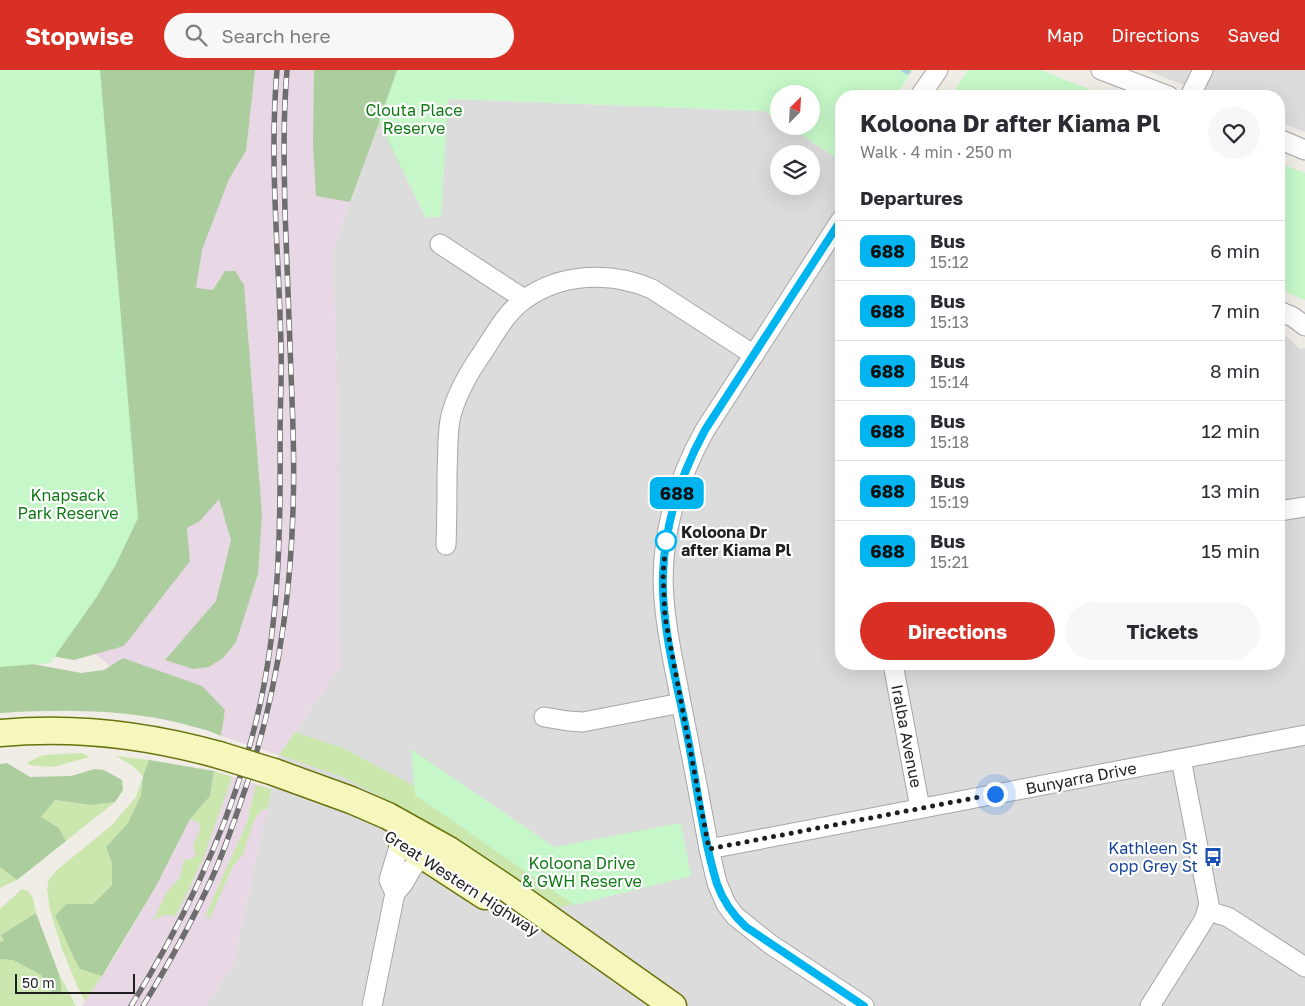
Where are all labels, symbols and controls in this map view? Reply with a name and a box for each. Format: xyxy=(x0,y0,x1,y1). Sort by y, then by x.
search box xyxy=(164,13,514,58)
text: Stopwise xyxy=(25,21,134,50)
icon: search xyxy=(182,21,210,49)
text: Search here xyxy=(222,24,330,47)
text: Map xyxy=(1047,24,1083,46)
text: Directions xyxy=(1111,24,1199,46)
text: Saved xyxy=(1227,24,1280,46)
north arrow xyxy=(770,85,820,135)
map controls xyxy=(770,85,820,195)
park label: Clouta Place Reserve xyxy=(365,100,463,138)
button: heart xyxy=(1208,107,1260,159)
text: Koloona Dr after Kiama Pl xyxy=(860,108,1160,137)
text: Walk · 4 min · 250 m xyxy=(860,142,1012,162)
button: layers xyxy=(770,145,820,195)
text: Departures xyxy=(860,186,963,209)
text: Bus xyxy=(930,229,965,252)
text: 6 min xyxy=(1210,239,1260,262)
text: 688 xyxy=(870,240,905,262)
text: 15:12 xyxy=(930,252,969,272)
text: Bus xyxy=(930,289,965,312)
text: 7 min xyxy=(1212,299,1260,322)
text: 688 xyxy=(870,300,905,322)
text: 15:13 xyxy=(930,312,969,332)
text: Bus xyxy=(930,349,965,372)
text: 8 min xyxy=(1210,359,1260,382)
text: 688 xyxy=(870,360,905,382)
text: 15:14 xyxy=(930,372,969,392)
text: Bus xyxy=(930,409,965,432)
text: 12 min xyxy=(1201,419,1260,442)
text: 688 xyxy=(870,420,905,442)
text: 15:18 xyxy=(930,432,969,452)
text: Bus xyxy=(930,469,965,492)
line badge: 688 xyxy=(648,477,706,509)
text: 13 min xyxy=(1201,479,1260,502)
text: 688 xyxy=(870,480,905,502)
text: 688 xyxy=(660,482,694,504)
park label: Knapsack Park Reserve xyxy=(17,485,119,523)
text: 15:19 xyxy=(930,492,969,512)
place label: Koloona Dr after Kiama Pl xyxy=(681,522,792,560)
text: Bus xyxy=(930,529,965,552)
marker: Koloona Dr after Kiama Pl xyxy=(655,530,677,552)
text: 15 min xyxy=(1201,539,1260,562)
text: 688 xyxy=(870,540,905,562)
text: 15:21 xyxy=(930,552,969,572)
button: Directions xyxy=(860,602,1055,660)
button: Tickets xyxy=(1065,602,1260,660)
street label: Iralba Avenue xyxy=(887,683,927,789)
street label: Bunyarra Drive xyxy=(1024,757,1138,799)
your location xyxy=(983,782,1008,807)
street label: Great Western Highway xyxy=(381,825,543,941)
place label: Kathleen St opp Grey St xyxy=(1108,838,1198,876)
bus stop icon: Kathleen St opp Grey St xyxy=(1202,846,1224,868)
park label: Koloona Drive & GWH Reserve xyxy=(522,853,642,891)
scale bar xyxy=(15,971,135,994)
text: 50 m xyxy=(22,974,55,991)

